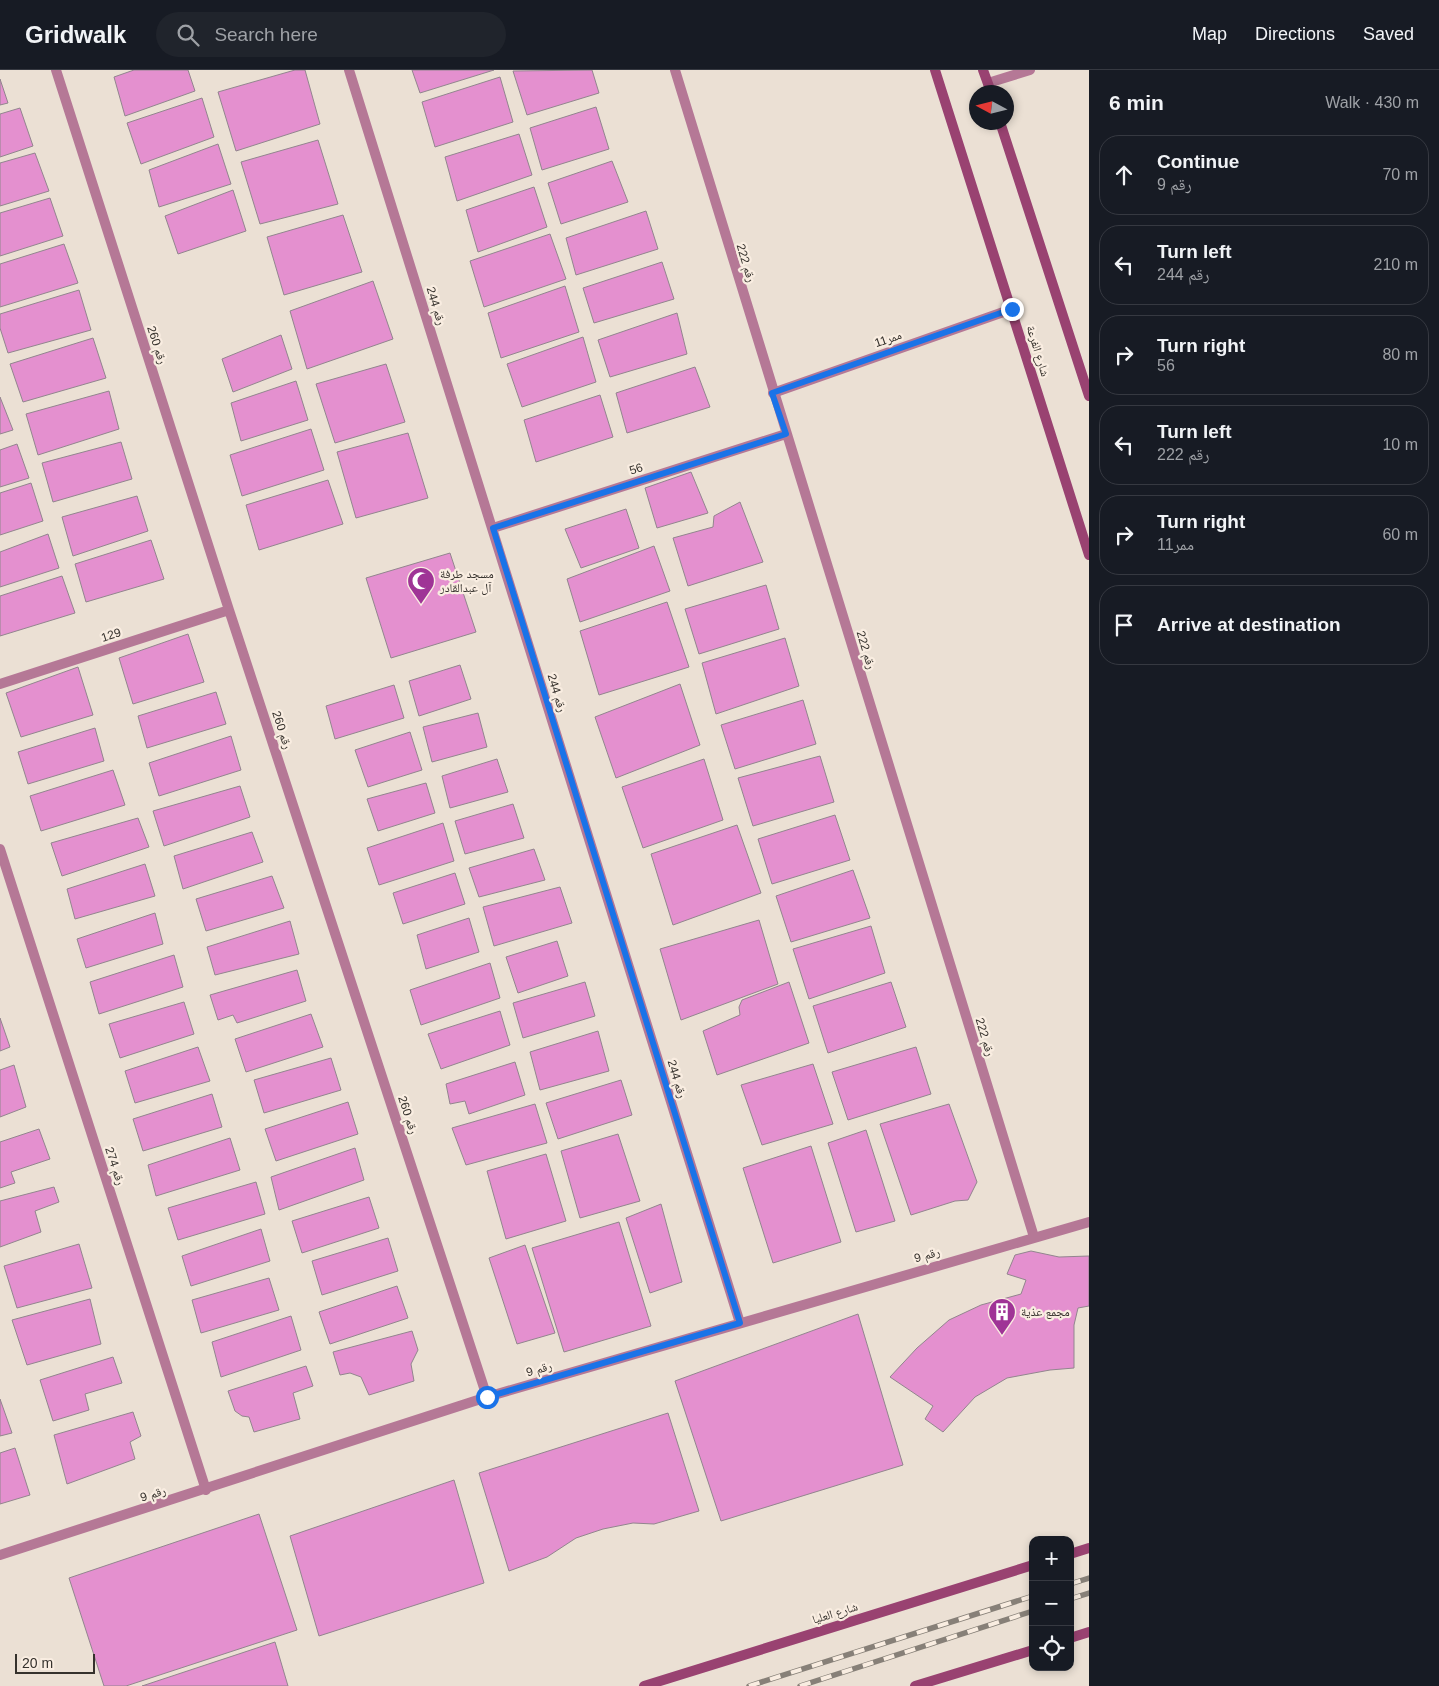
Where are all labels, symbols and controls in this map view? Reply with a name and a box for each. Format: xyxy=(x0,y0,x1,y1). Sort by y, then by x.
search box xyxy=(156,12,506,57)
text: Gridwalk xyxy=(25,21,126,48)
icon: search xyxy=(174,21,202,49)
text: Search here xyxy=(214,24,318,45)
text: Map xyxy=(1192,24,1227,44)
text: Directions xyxy=(1255,24,1335,44)
text: Saved xyxy=(1363,24,1414,44)
north arrow xyxy=(969,85,1014,130)
text: 6 min xyxy=(1109,91,1164,114)
text: Walk · 430 m xyxy=(1325,94,1419,111)
text: Continue xyxy=(1157,151,1239,172)
icon: ahead xyxy=(1110,161,1138,189)
text: 70 m xyxy=(1382,166,1418,183)
text: رقم 9 xyxy=(1157,176,1192,193)
text: Turn left xyxy=(1157,241,1232,262)
street label: رقم 222 xyxy=(733,242,759,285)
icon: left xyxy=(1110,251,1138,279)
text: 210 m xyxy=(1374,256,1418,273)
text: رقم 244 xyxy=(1157,266,1210,283)
street label: رقم 244 xyxy=(423,285,449,328)
route end xyxy=(1001,298,1024,321)
street label: رقم 260 xyxy=(143,324,170,367)
street label: شارع الفرعة xyxy=(1023,324,1052,379)
street label: ممر11 xyxy=(873,328,903,350)
text: Turn right xyxy=(1157,335,1245,356)
icon: right xyxy=(1110,341,1138,369)
text: 80 m xyxy=(1382,346,1418,363)
text: 56 xyxy=(1157,357,1175,374)
text: Turn left xyxy=(1157,421,1232,442)
icon: left xyxy=(1110,431,1138,459)
text: 10 m xyxy=(1382,436,1418,453)
text: رقم 222 xyxy=(1157,446,1210,463)
street label: 56 xyxy=(627,460,645,478)
text: Turn right xyxy=(1157,511,1245,532)
icon: right xyxy=(1110,521,1138,549)
text: 60 m xyxy=(1382,526,1418,543)
text: ممر11 xyxy=(1157,536,1194,553)
mosque icon: مسجد طرفة آل عبدالقادر xyxy=(406,566,436,605)
place label: مسجد طرفة آل عبدالقادر xyxy=(439,567,494,595)
icon: arrive xyxy=(1110,611,1138,639)
text: Arrive at destination xyxy=(1157,614,1341,635)
street label: 129 xyxy=(99,625,123,645)
street label: رقم 222 xyxy=(853,629,879,672)
street label: رقم 244 xyxy=(544,672,570,715)
street label: رقم 260 xyxy=(268,709,295,752)
street label: رقم 222 xyxy=(972,1016,998,1059)
street label: رقم 244 xyxy=(664,1058,690,1101)
street label: رقم 260 xyxy=(394,1094,421,1137)
street label: رقم 274 xyxy=(101,1145,128,1188)
street label: رقم 9 xyxy=(913,1245,942,1266)
building icon: مجمع عذية xyxy=(987,1297,1017,1336)
place label: مجمع عذية xyxy=(1021,1305,1070,1319)
street label: رقم 9 xyxy=(525,1359,554,1380)
route start xyxy=(476,1386,499,1409)
street label: رقم 9 xyxy=(138,1483,168,1506)
map controls xyxy=(1029,1536,1074,1671)
button: + xyxy=(1029,1536,1074,1581)
button: − xyxy=(1029,1581,1074,1626)
street label: شارع العليا xyxy=(811,1599,860,1627)
button: locate xyxy=(1029,1626,1074,1671)
scale bar xyxy=(15,1651,95,1674)
text: 20 m xyxy=(22,1655,53,1671)

